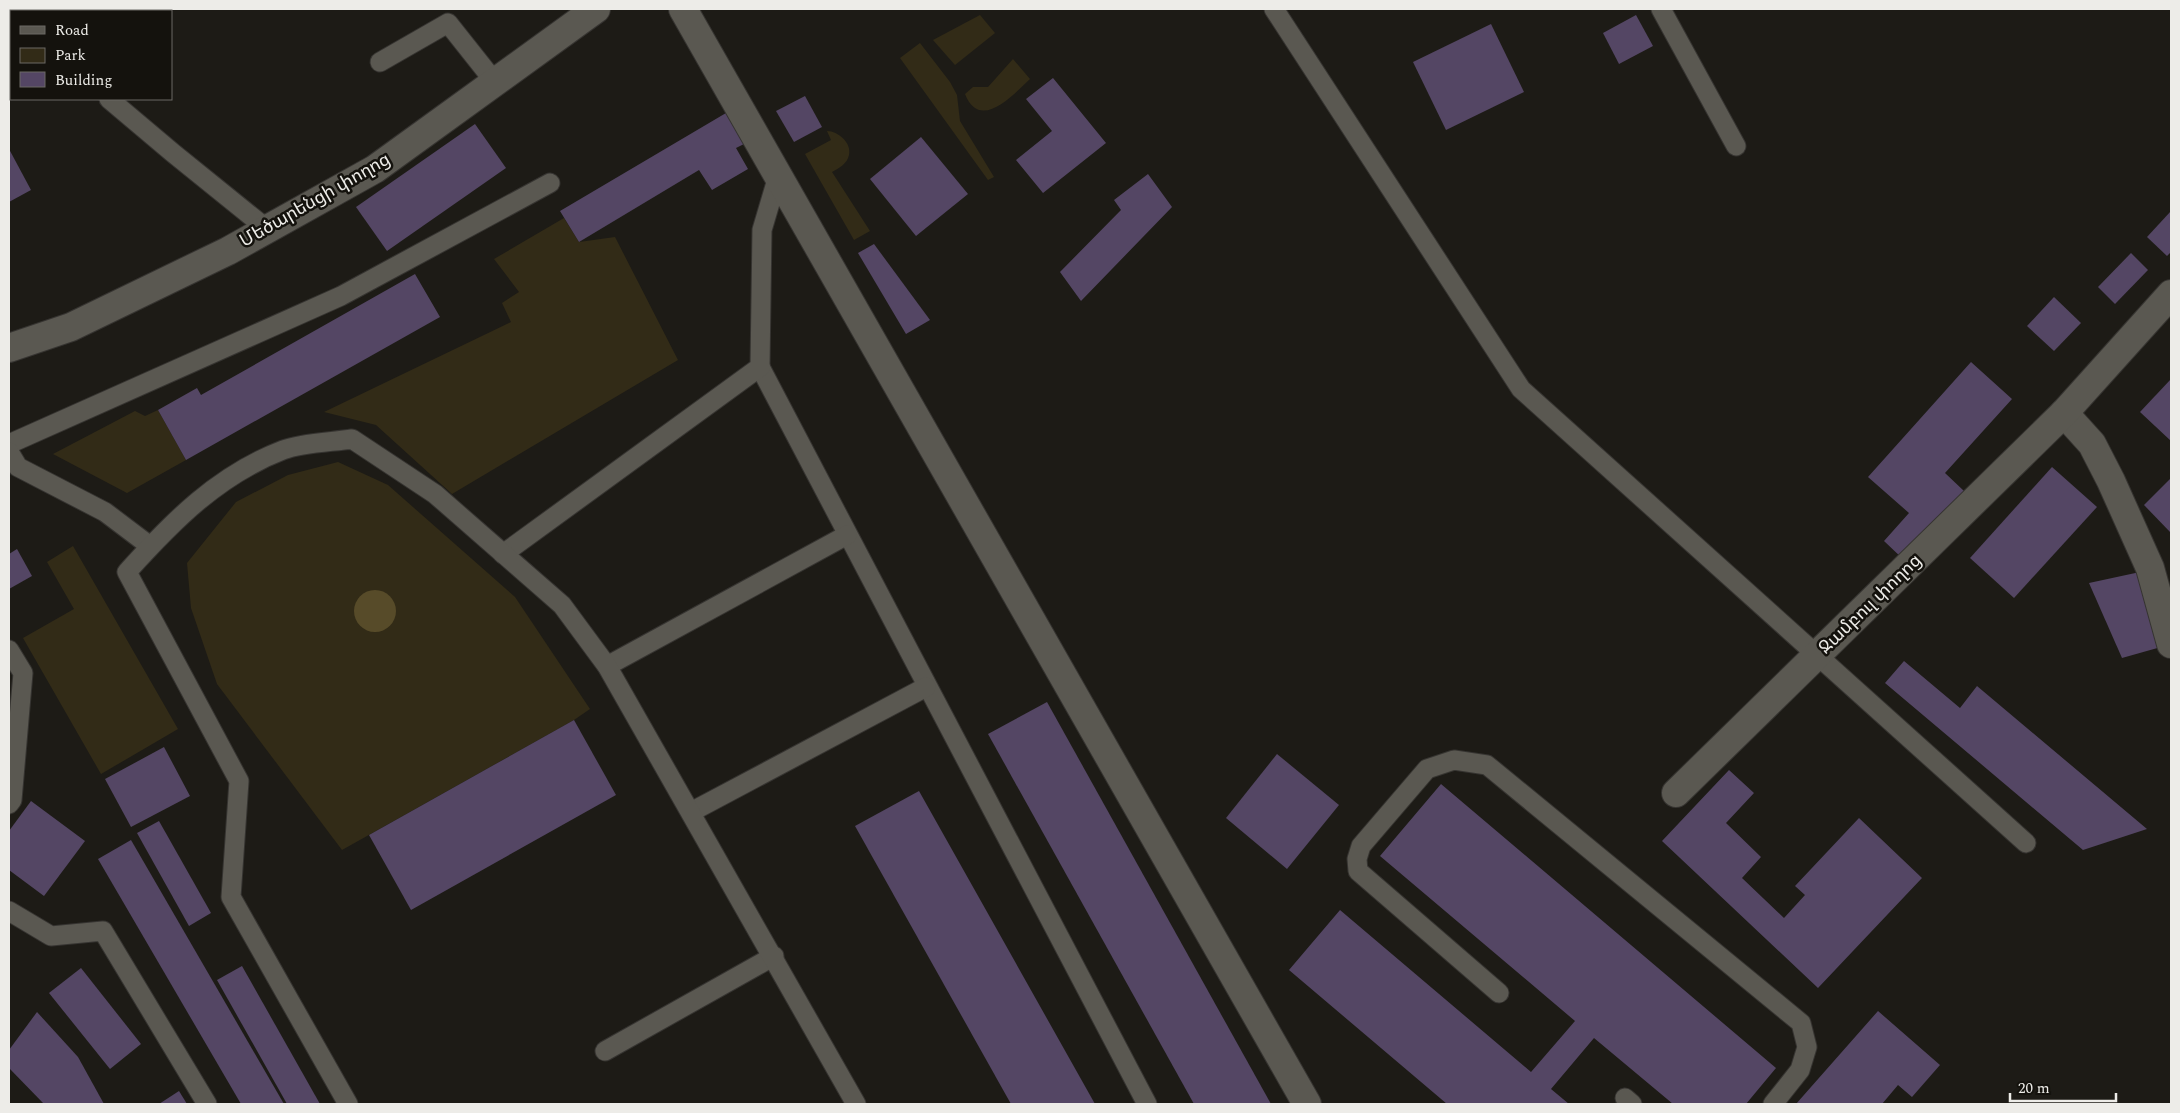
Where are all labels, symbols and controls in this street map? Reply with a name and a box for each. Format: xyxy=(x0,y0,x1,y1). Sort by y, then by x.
legend xyxy=(10,10,172,100)
text: Road xyxy=(55,19,89,42)
text: Park xyxy=(55,44,86,67)
text: Building xyxy=(55,69,112,92)
street label: Մեծարենցի փողոց xyxy=(235,146,395,254)
street label: Ջամբուլ փողոց xyxy=(1812,548,1928,660)
scale bar xyxy=(2010,1070,2116,1102)
text: 20 m xyxy=(2018,1077,2050,1100)

